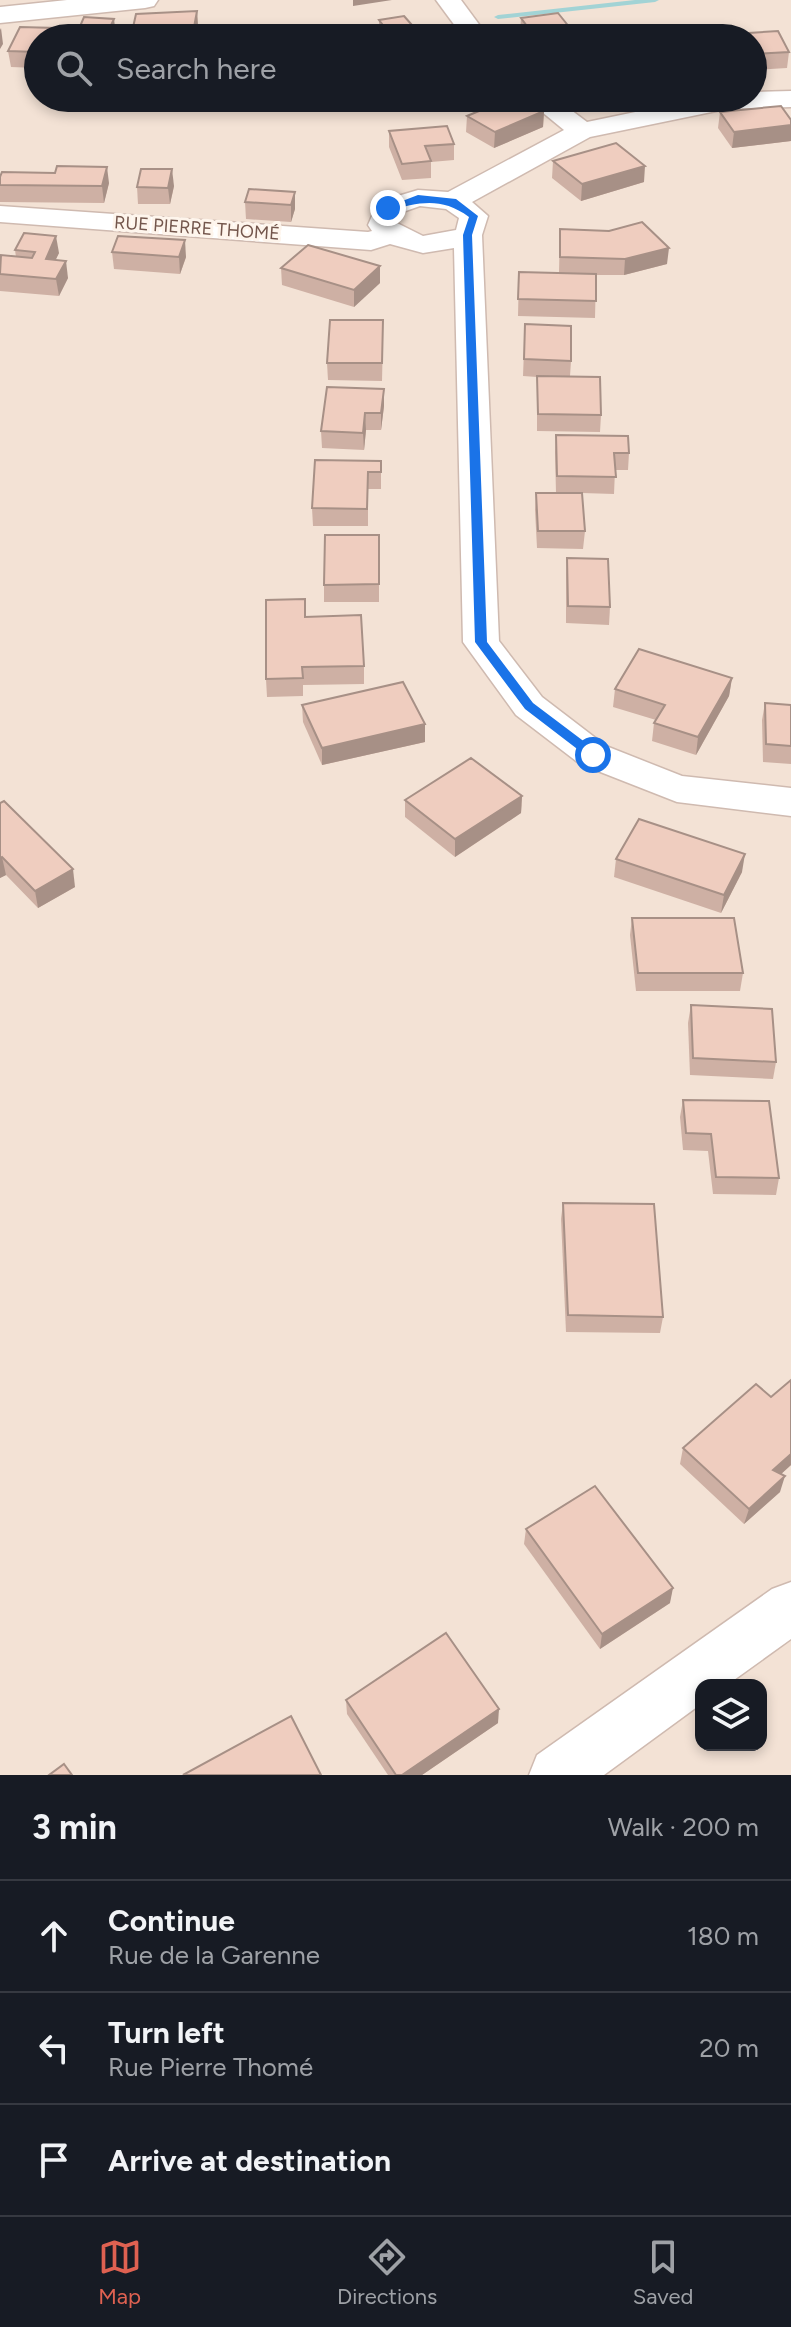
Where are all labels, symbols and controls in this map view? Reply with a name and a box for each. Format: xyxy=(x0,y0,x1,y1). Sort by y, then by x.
search box xyxy=(24,24,767,112)
icon: search xyxy=(52,46,96,90)
text: Search here xyxy=(116,50,276,87)
route end xyxy=(370,190,406,226)
street label: RUE PIERRE THOMÉ xyxy=(113,211,281,245)
route start xyxy=(575,737,611,773)
map controls xyxy=(695,1679,767,1751)
button: layers xyxy=(695,1679,767,1751)
text: 3 min xyxy=(32,1807,117,1848)
text: Walk · 200 m xyxy=(608,1811,759,1843)
text: Continue xyxy=(108,1902,235,1939)
icon: ahead xyxy=(32,1914,76,1958)
text: 180 m xyxy=(687,1920,759,1952)
text: Rue de la Garenne xyxy=(108,1939,320,1971)
text: Turn left xyxy=(108,2014,225,2051)
icon: left xyxy=(32,2026,76,2070)
text: 20 m xyxy=(699,2032,759,2064)
text: Rue Pierre Thomé xyxy=(108,2051,313,2083)
icon: arrive xyxy=(32,2138,76,2182)
text: Arrive at destination xyxy=(108,2142,391,2179)
tab: Map xyxy=(98,2235,142,2310)
tab: Directions xyxy=(337,2235,437,2310)
tab: Saved xyxy=(633,2235,693,2310)

